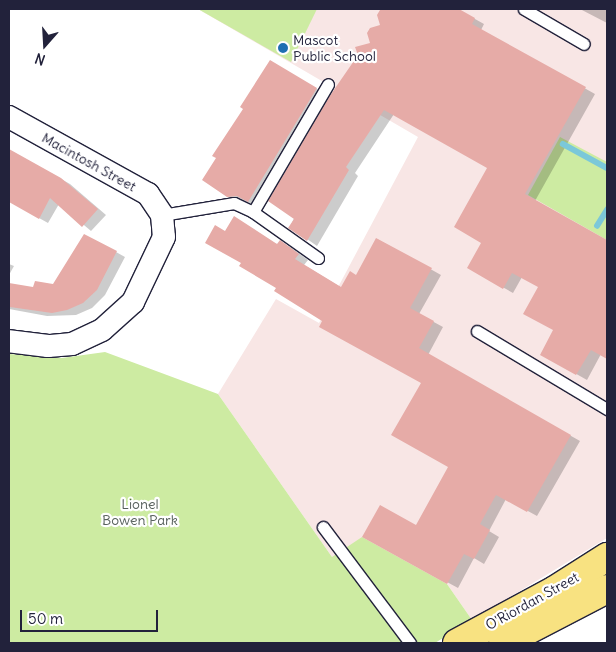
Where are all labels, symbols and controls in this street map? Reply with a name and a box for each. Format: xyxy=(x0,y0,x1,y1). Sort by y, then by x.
north arrow xyxy=(20,20,70,70)
place label: Mascot Public School xyxy=(293,32,376,64)
marker: Mascot Public School xyxy=(277,42,289,54)
text: N xyxy=(33,49,48,69)
street label: Macintosh Street xyxy=(39,129,139,195)
park label: Lionel Bowen Park xyxy=(102,496,178,528)
street label: O'Riordan Street xyxy=(482,568,582,634)
scale bar xyxy=(22,600,160,632)
text: 50 m xyxy=(28,609,63,628)

